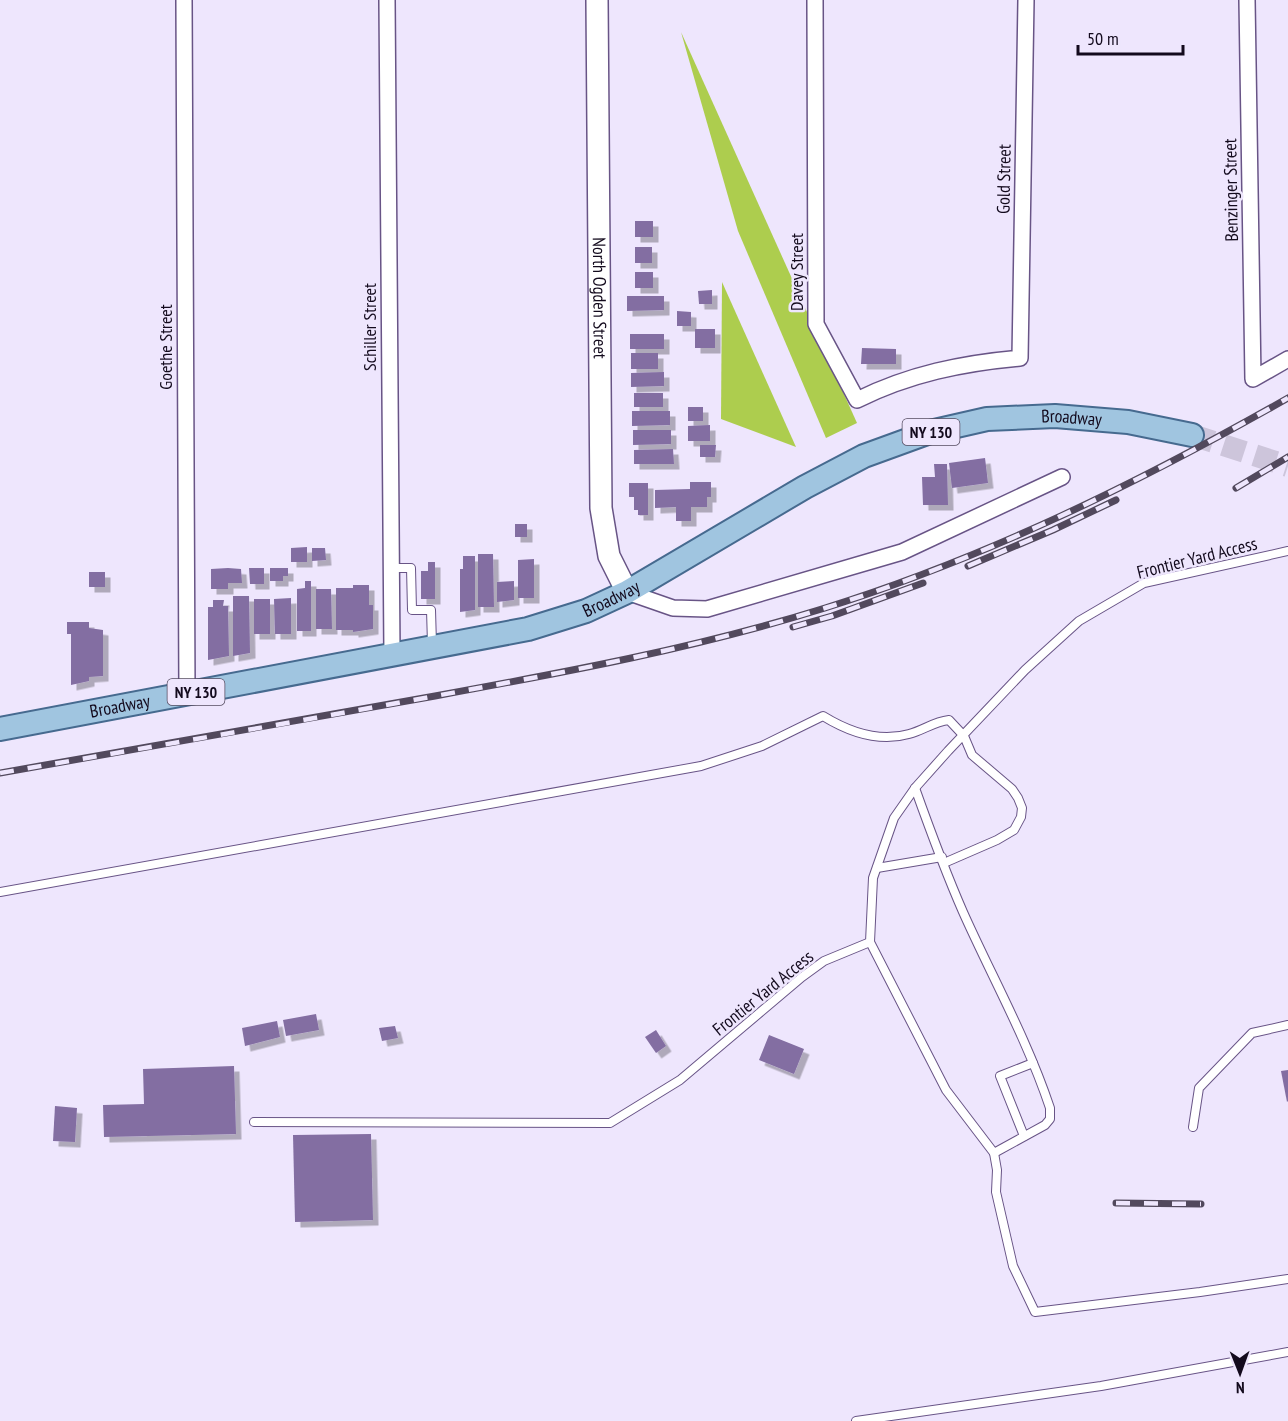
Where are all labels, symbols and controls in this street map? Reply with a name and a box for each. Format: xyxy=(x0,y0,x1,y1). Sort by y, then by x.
scale bar xyxy=(1078,18,1183,56)
text: 50 m xyxy=(1087,27,1119,50)
street label: Benzinger Street xyxy=(1218,138,1243,242)
street label: Gold Street xyxy=(991,144,1016,214)
street label: Davey Street xyxy=(785,233,808,311)
street label: North Ogden Street xyxy=(588,237,612,359)
street label: Schiller Street xyxy=(358,283,381,371)
street label: Goethe Street xyxy=(154,304,177,390)
street label: Broadway xyxy=(1041,404,1103,431)
road number: NY 130 xyxy=(902,419,960,445)
street label: Frontier Yard Access xyxy=(1134,531,1259,584)
street label: Broadway xyxy=(579,575,644,622)
road number: NY 130 xyxy=(168,679,224,705)
street label: Broadway xyxy=(88,689,152,723)
street label: Frontier Yard Access xyxy=(708,945,818,1040)
north arrow xyxy=(1210,1343,1270,1403)
text: N xyxy=(1236,1378,1245,1398)

